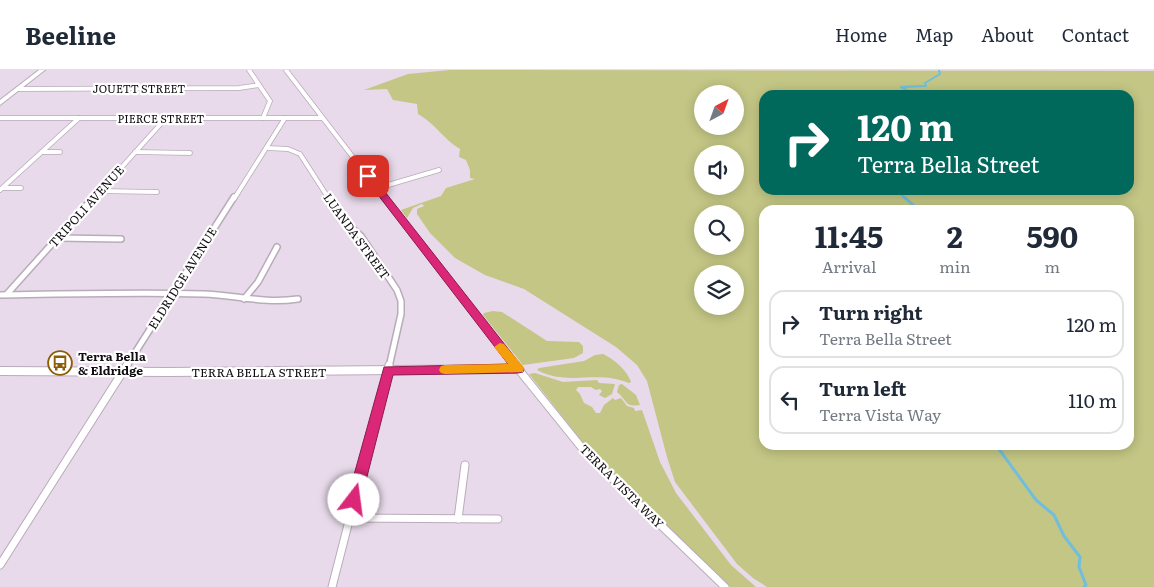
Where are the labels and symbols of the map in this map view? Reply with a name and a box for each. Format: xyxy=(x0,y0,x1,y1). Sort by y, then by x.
street label: JOUETT STREET xyxy=(93,80,185,96)
north arrow xyxy=(694,85,744,135)
street label: PIERCE STREET xyxy=(118,110,204,126)
pin xyxy=(347,155,389,197)
street label: TRIPOLI AVENUE xyxy=(44,161,128,251)
street label: LUANDA STREET xyxy=(320,189,395,283)
street label: ELDRIDGE AVENUE xyxy=(143,223,221,333)
place label: Terra Bella & Eldridge xyxy=(78,347,146,379)
bus stop icon: Terra Bella & Eldridge xyxy=(47,350,73,376)
street label: TERRA BELLA STREET xyxy=(191,363,327,381)
street label: TERRA VISTA WAY xyxy=(576,440,668,532)
position arrow xyxy=(327,473,379,525)

